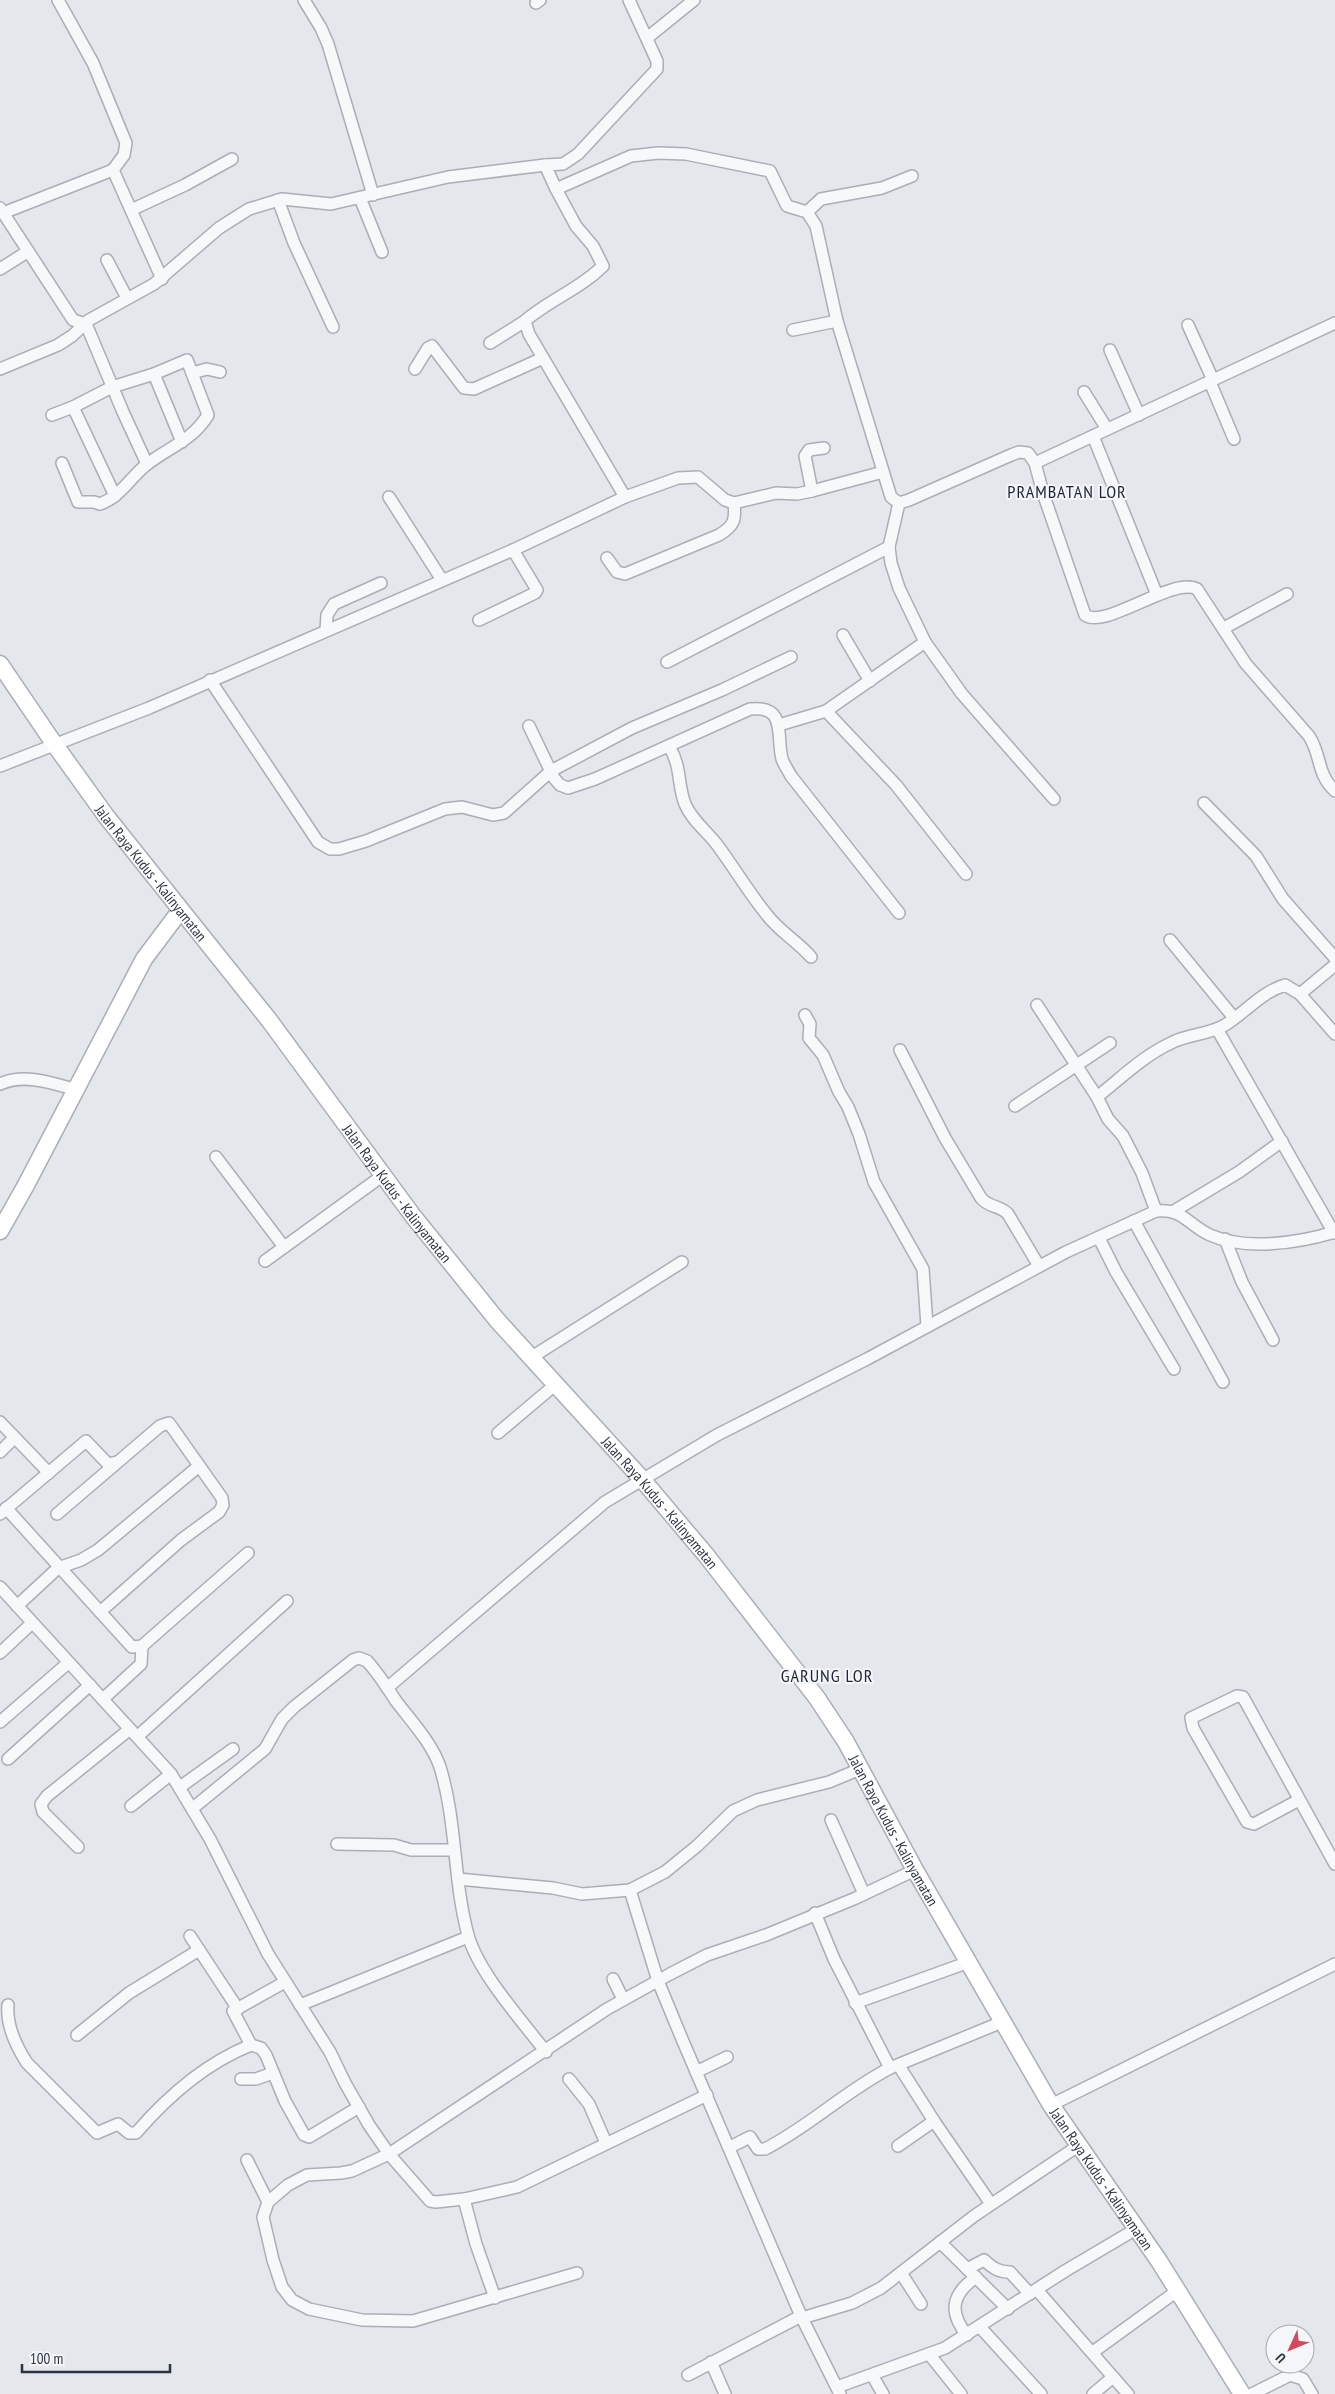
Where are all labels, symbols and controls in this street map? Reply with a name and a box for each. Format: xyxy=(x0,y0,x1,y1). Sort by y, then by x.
district label: PRAMBATAN LOR xyxy=(1007,480,1127,503)
street label: Jalan Raya Kudus - Kalinyamatan xyxy=(91,800,212,945)
street label: Jalan Raya Kudus - Kalinyamatan xyxy=(338,1119,456,1266)
street label: Jalan Raya Kudus - Kalinyamatan xyxy=(597,1431,722,1572)
district label: GARUNG LOR xyxy=(781,1664,873,1687)
street label: Jalan Raya Kudus - Kalinyamatan xyxy=(845,1751,943,1909)
street label: Jalan Raya Kudus - Kalinyamatan xyxy=(1045,2103,1158,2253)
north arrow xyxy=(1265,2324,1315,2374)
scale bar xyxy=(22,2342,170,2374)
text: 100 m xyxy=(30,2349,63,2368)
text: U xyxy=(1272,2349,1290,2367)

